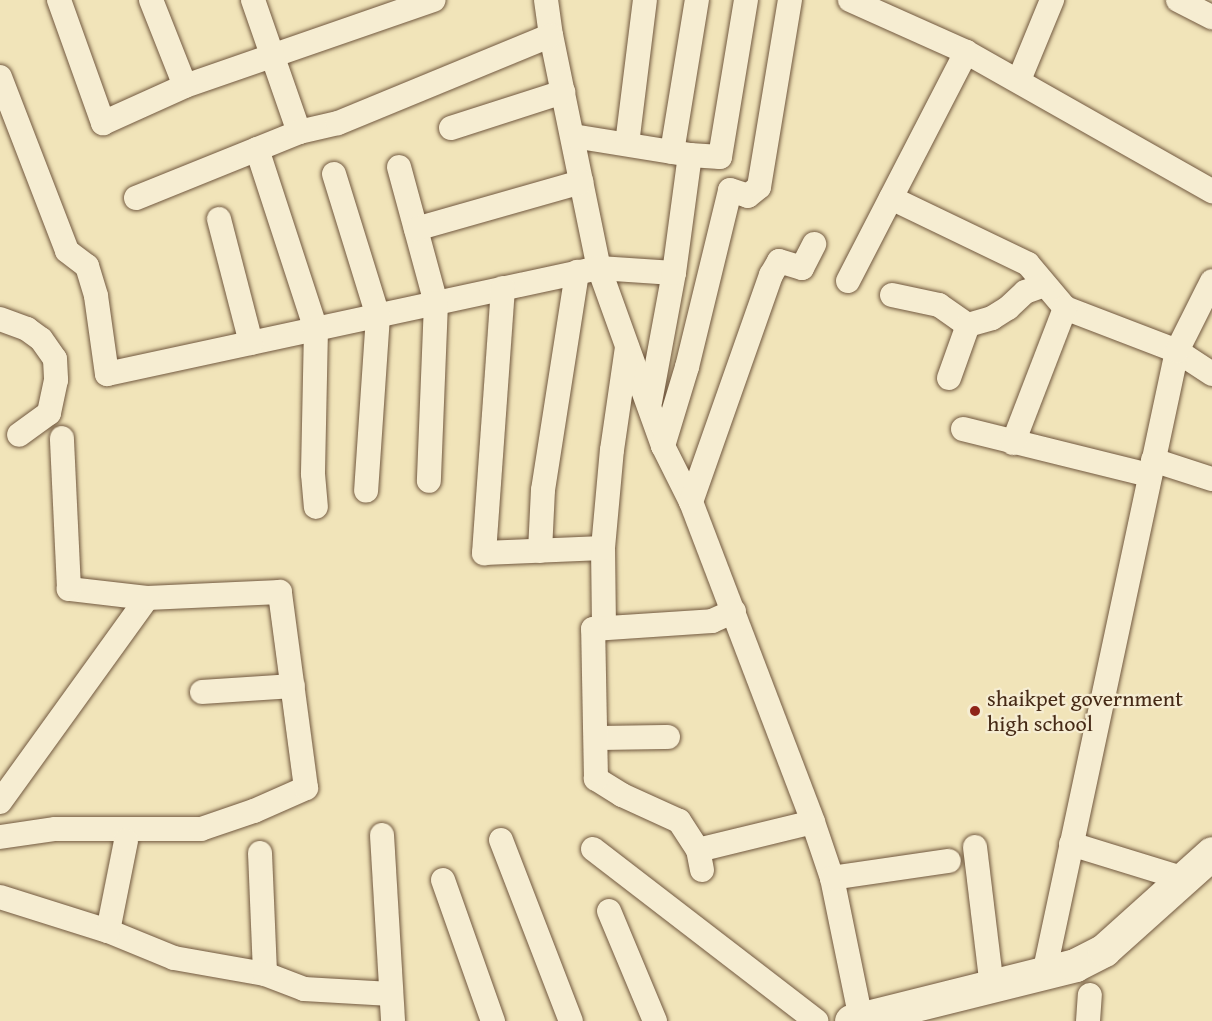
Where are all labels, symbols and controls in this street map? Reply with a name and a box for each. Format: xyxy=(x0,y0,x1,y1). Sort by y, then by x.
place label: shaikpet government high school xyxy=(987,685,1183,736)
marker: shaikpet government high school xyxy=(968,704,982,718)

